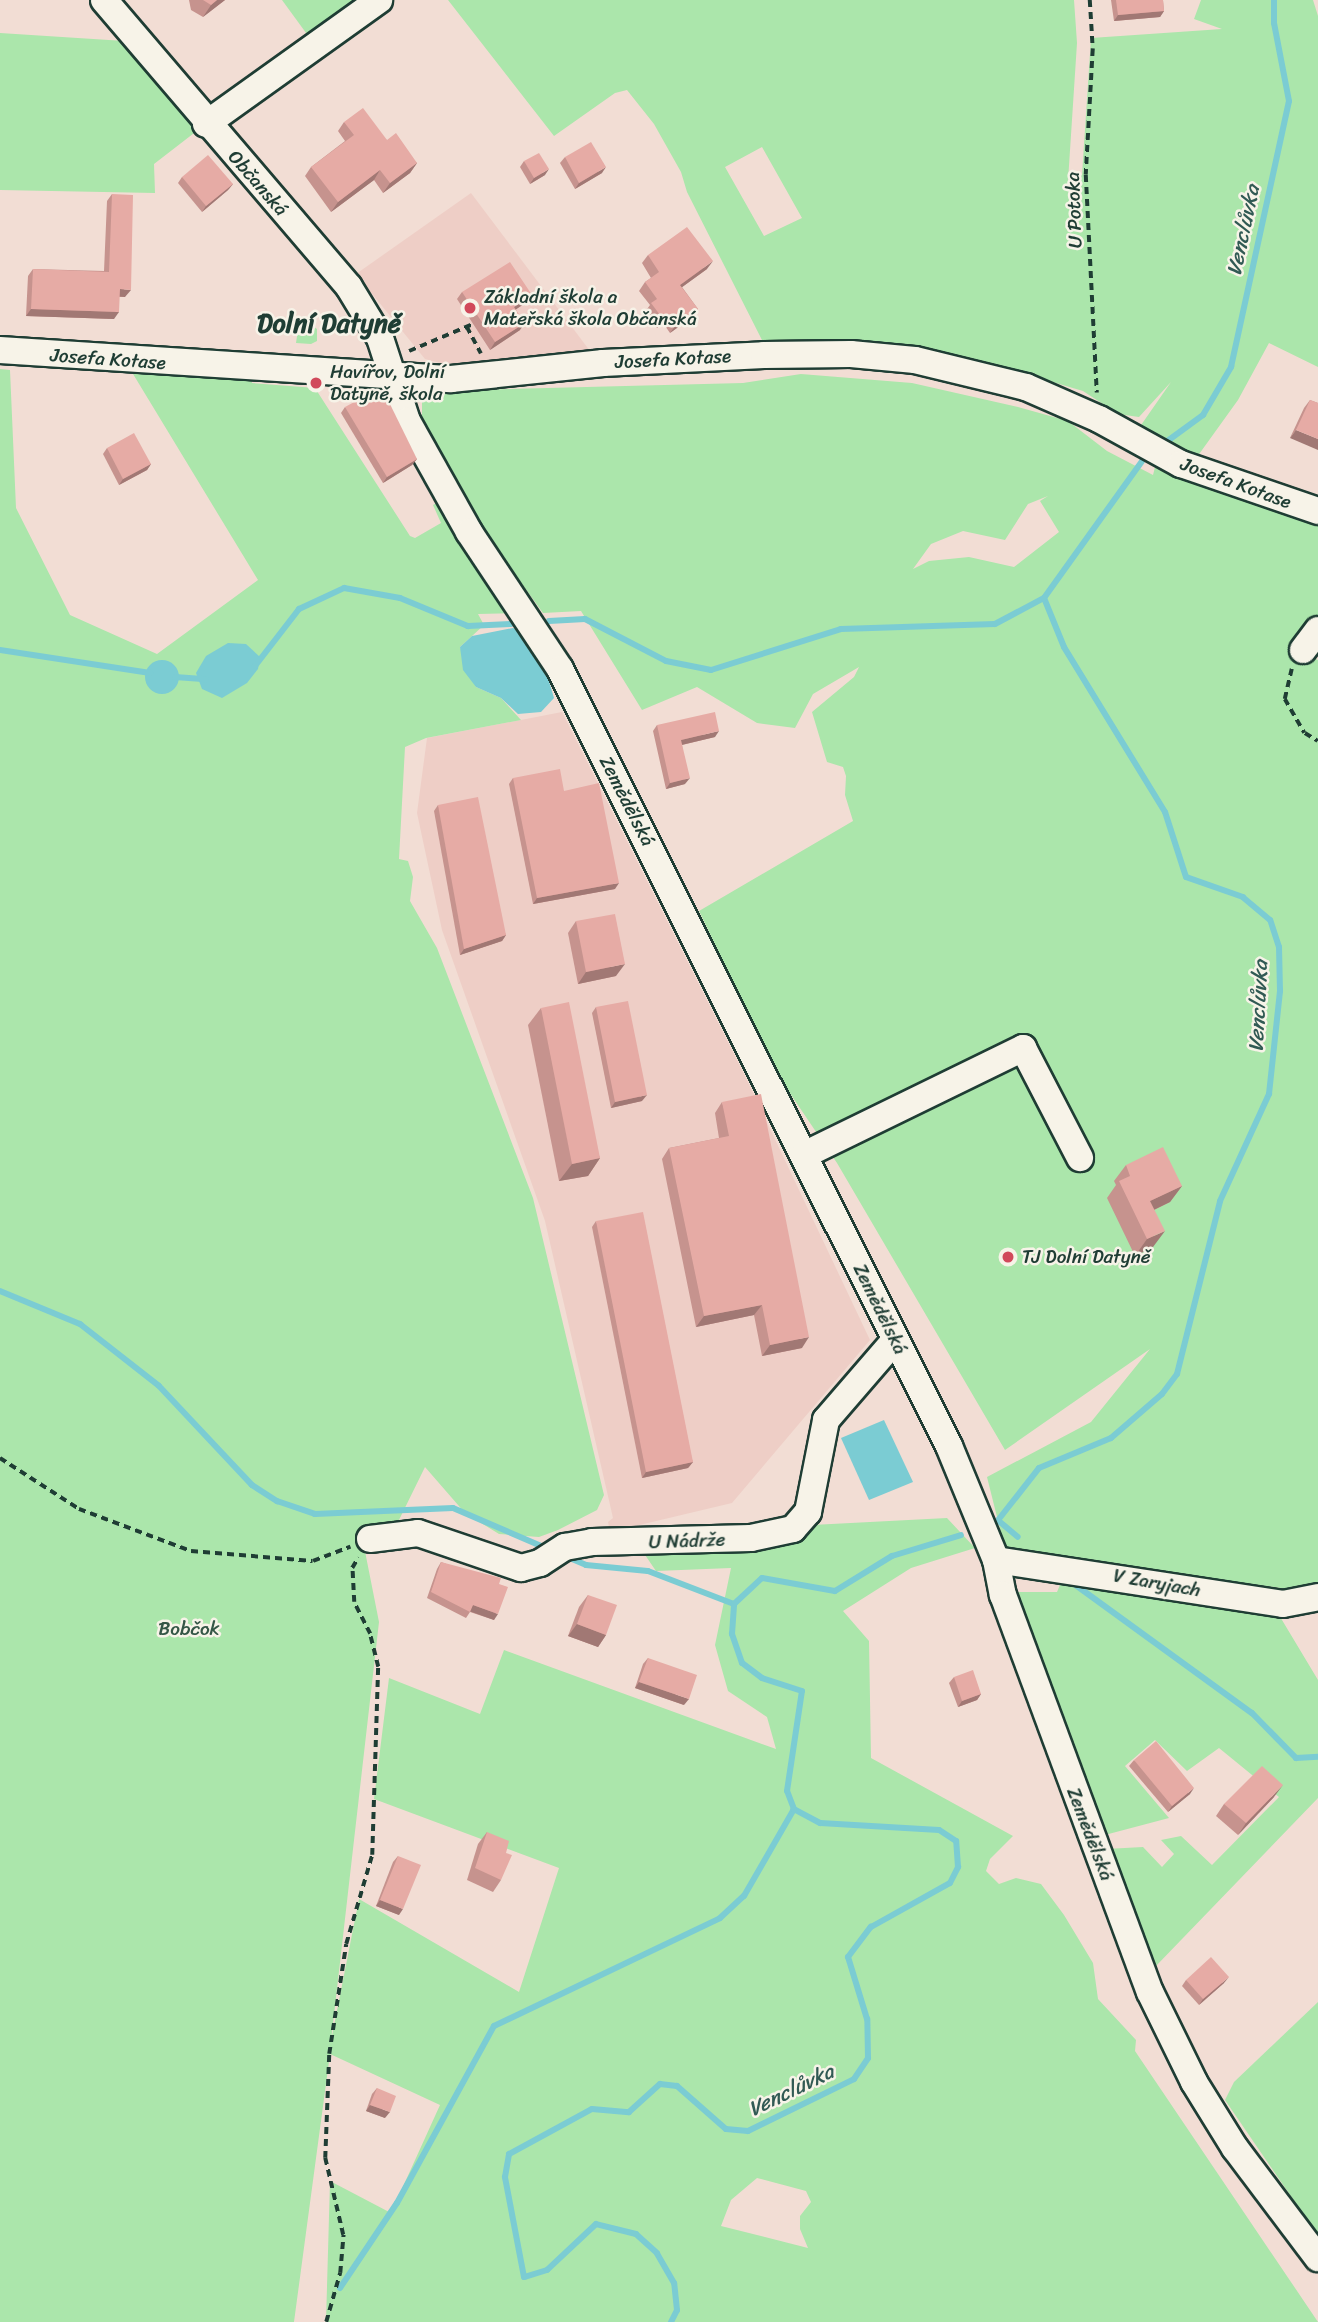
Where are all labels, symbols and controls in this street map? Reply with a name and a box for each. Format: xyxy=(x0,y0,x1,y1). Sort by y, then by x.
street label: Občanská xyxy=(223,146,293,220)
street label: U Potoka xyxy=(1061,171,1087,249)
water label: Venclůvka xyxy=(1221,182,1265,278)
place label: Základní škola a Mateřská škola Občanská xyxy=(484,286,696,330)
marker: Základní škola a Mateřská škola Občanská xyxy=(462,300,478,316)
district label: Dolní Datyně xyxy=(256,308,402,340)
street label: Josefa Kotase xyxy=(49,344,167,374)
street label: Josefa Kotase xyxy=(614,345,732,373)
place label: Havířov, Dolní Datyně, škola xyxy=(330,361,445,405)
marker: Havířov, Dolní Datyně, škola xyxy=(308,375,324,391)
street label: Josefa Kotase xyxy=(1177,452,1295,514)
street label: Zemědělská xyxy=(595,752,659,850)
water label: Venclůvka xyxy=(1243,959,1273,1053)
place label: TJ Dolní Datyně xyxy=(1022,1246,1151,1268)
marker: TJ Dolní Datyně xyxy=(1000,1249,1016,1265)
street label: Zemědělská xyxy=(848,1260,912,1358)
street label: U Nádrže xyxy=(648,1528,726,1554)
street label: V Zaryjach xyxy=(1112,1564,1202,1602)
park label: Bobčok xyxy=(158,1618,220,1640)
street label: Zemědělská xyxy=(1062,1784,1118,1884)
water label: Venclůvka xyxy=(744,2058,838,2122)

